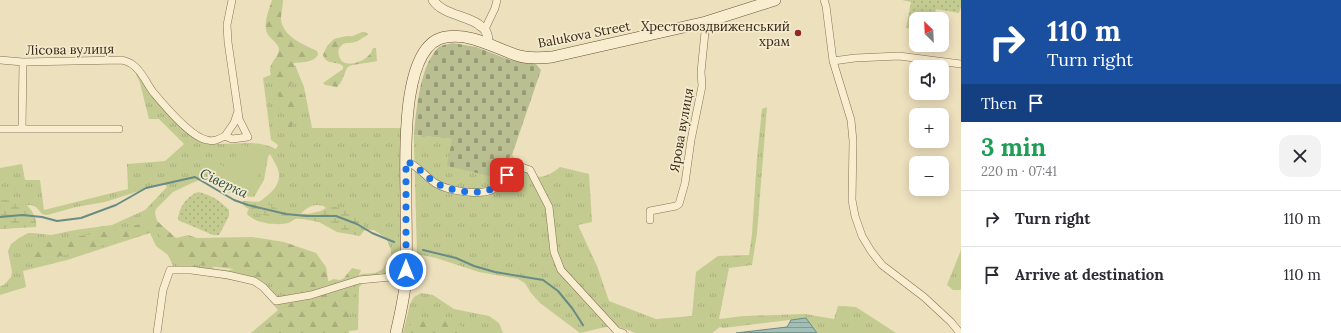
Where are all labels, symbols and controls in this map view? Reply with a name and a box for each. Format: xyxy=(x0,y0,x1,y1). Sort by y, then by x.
north arrow xyxy=(909,12,949,52)
map controls xyxy=(909,12,949,196)
text: 110 m xyxy=(1047,13,1121,49)
icon: right xyxy=(981,16,1033,68)
street label: Balukova Street xyxy=(536,17,632,52)
place label: Хрестовоздвиженський храм xyxy=(641,18,790,50)
marker: Хрестовоздвиженський храм xyxy=(793,28,803,38)
street label: Лісова вулиця xyxy=(26,40,114,59)
text: Turn right xyxy=(1047,48,1133,71)
button: sound xyxy=(909,60,949,100)
street label: Ярова вулиця xyxy=(666,86,697,174)
icon: arrive xyxy=(1025,92,1047,114)
text: Then xyxy=(981,94,1017,113)
button: + xyxy=(909,108,949,148)
text: 3 min xyxy=(981,132,1046,163)
button: close xyxy=(1279,135,1321,177)
button: − xyxy=(909,156,949,196)
pin xyxy=(490,158,524,192)
text: 220 m · 07:41 xyxy=(981,163,1057,180)
water label: Сіверка xyxy=(197,164,251,202)
icon: arrive xyxy=(496,164,518,186)
icon: right xyxy=(981,208,1003,230)
text: Turn right xyxy=(1015,209,1091,228)
text: 110 m xyxy=(1283,209,1321,228)
position arrow xyxy=(385,249,427,291)
icon: arrive xyxy=(981,264,1003,286)
text: Arrive at destination xyxy=(1015,265,1164,284)
text: 110 m xyxy=(1283,265,1321,284)

